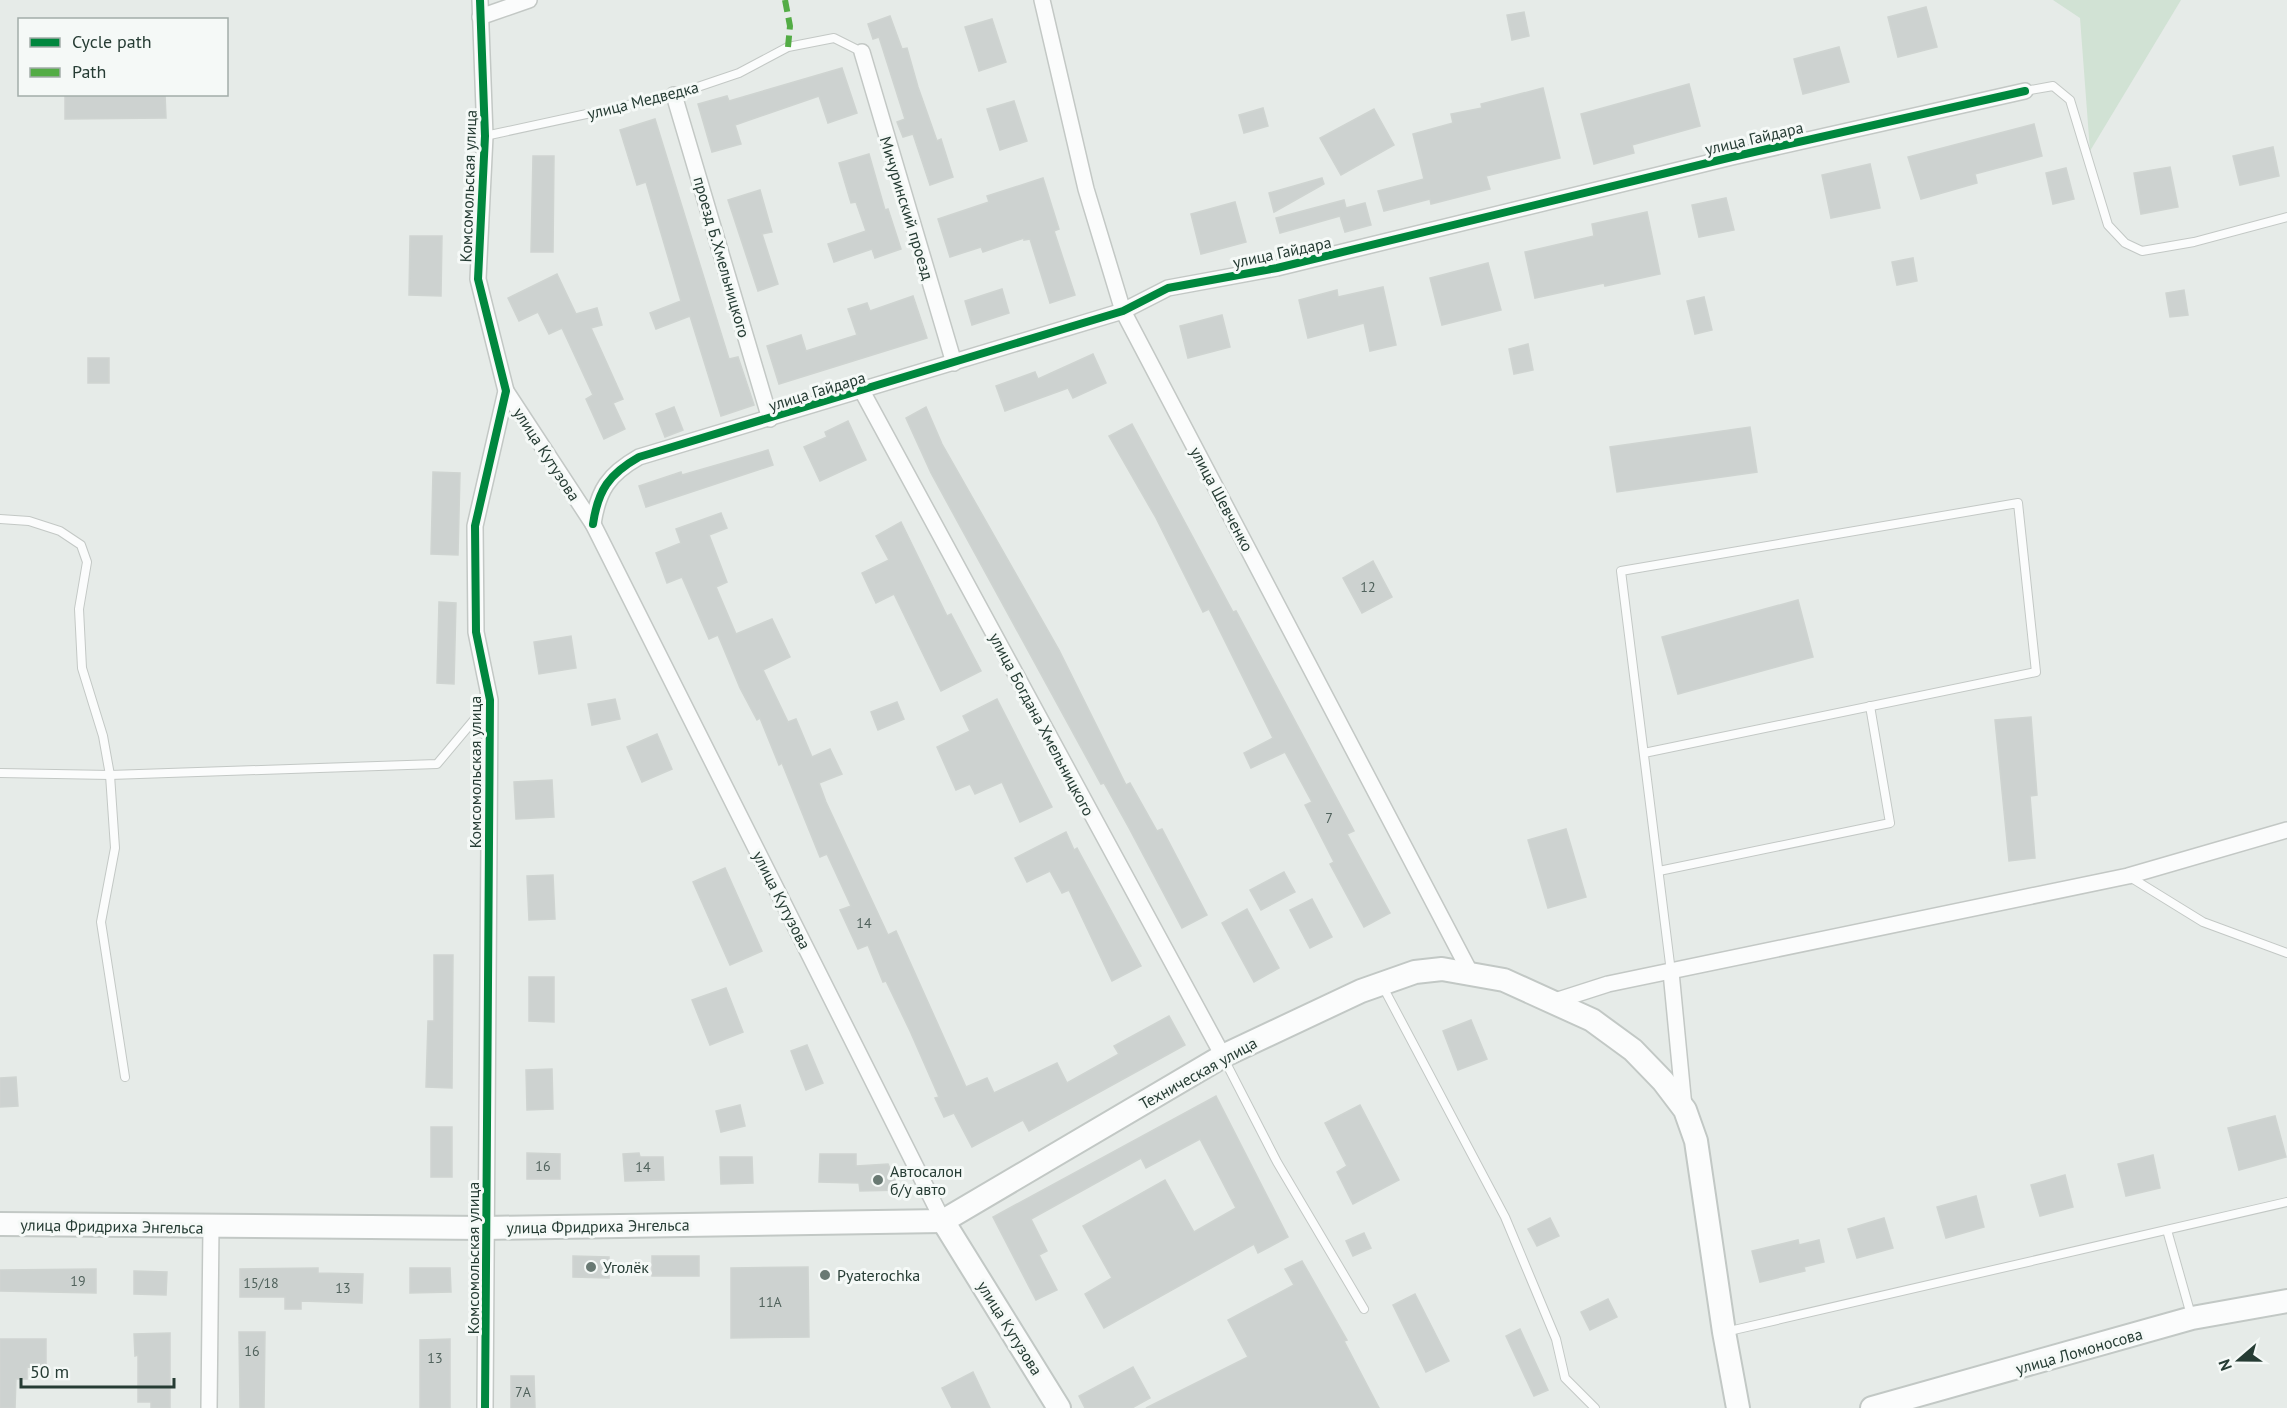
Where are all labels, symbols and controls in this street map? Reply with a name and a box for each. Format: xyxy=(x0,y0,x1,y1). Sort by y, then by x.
legend xyxy=(18,18,228,96)
text: Cycle path xyxy=(72,30,152,53)
text: Path xyxy=(72,60,106,83)
street label: улица Медведка xyxy=(585,76,701,124)
street label: Комсомольская улица xyxy=(455,109,481,263)
street label: улица Гайдара xyxy=(1703,117,1805,159)
street label: Мичуринский проезд xyxy=(876,134,938,282)
street label: проезд Б.Хмельницкого xyxy=(689,174,755,340)
street label: улица Гайдара xyxy=(1231,232,1333,272)
street label: улица Гайдара xyxy=(766,367,868,415)
street label: улица Кутузова xyxy=(509,403,585,505)
street label: улица Шевченко xyxy=(1186,443,1258,555)
house number: 12 xyxy=(1360,578,1376,596)
street label: улица Богдана Хмельницкого xyxy=(985,629,1099,819)
street label: Комсомольская улица xyxy=(465,696,485,848)
house number: 7 xyxy=(1325,809,1333,827)
street label: улица Кутузова xyxy=(749,848,815,952)
house number: 14 xyxy=(856,914,872,932)
street label: Техническая улица xyxy=(1136,1032,1260,1114)
house number: 16 xyxy=(535,1157,551,1175)
house number: 14 xyxy=(635,1158,651,1176)
place label: Автосалон б/у авто xyxy=(890,1161,962,1199)
marker: Автосалон б/у авто xyxy=(871,1173,885,1187)
street label: Комсомольская улица xyxy=(463,1182,483,1334)
street label: улица Фридриха Энгельса xyxy=(20,1214,204,1238)
street label: улица Фридриха Энгельса xyxy=(506,1214,690,1238)
place label: Уголёк xyxy=(603,1257,649,1277)
marker: Уголёк xyxy=(584,1260,598,1274)
place label: Pyaterochka xyxy=(837,1265,920,1285)
marker: Pyaterochka xyxy=(818,1268,832,1282)
house number: 19 xyxy=(70,1272,86,1290)
house number: 15/18 xyxy=(243,1274,279,1292)
street label: улица Кутузова xyxy=(973,1277,1047,1379)
house number: 13 xyxy=(335,1279,351,1297)
house number: 11А xyxy=(758,1293,783,1311)
street label: улица Ломоносова xyxy=(2013,1323,2145,1379)
north arrow xyxy=(2209,1330,2269,1390)
house number: 16 xyxy=(244,1342,260,1360)
house number: 13 xyxy=(427,1349,443,1367)
scale bar xyxy=(21,1351,174,1389)
text: N xyxy=(2214,1357,2236,1373)
text: 50 m xyxy=(30,1360,69,1383)
house number: 7А xyxy=(515,1383,532,1401)

